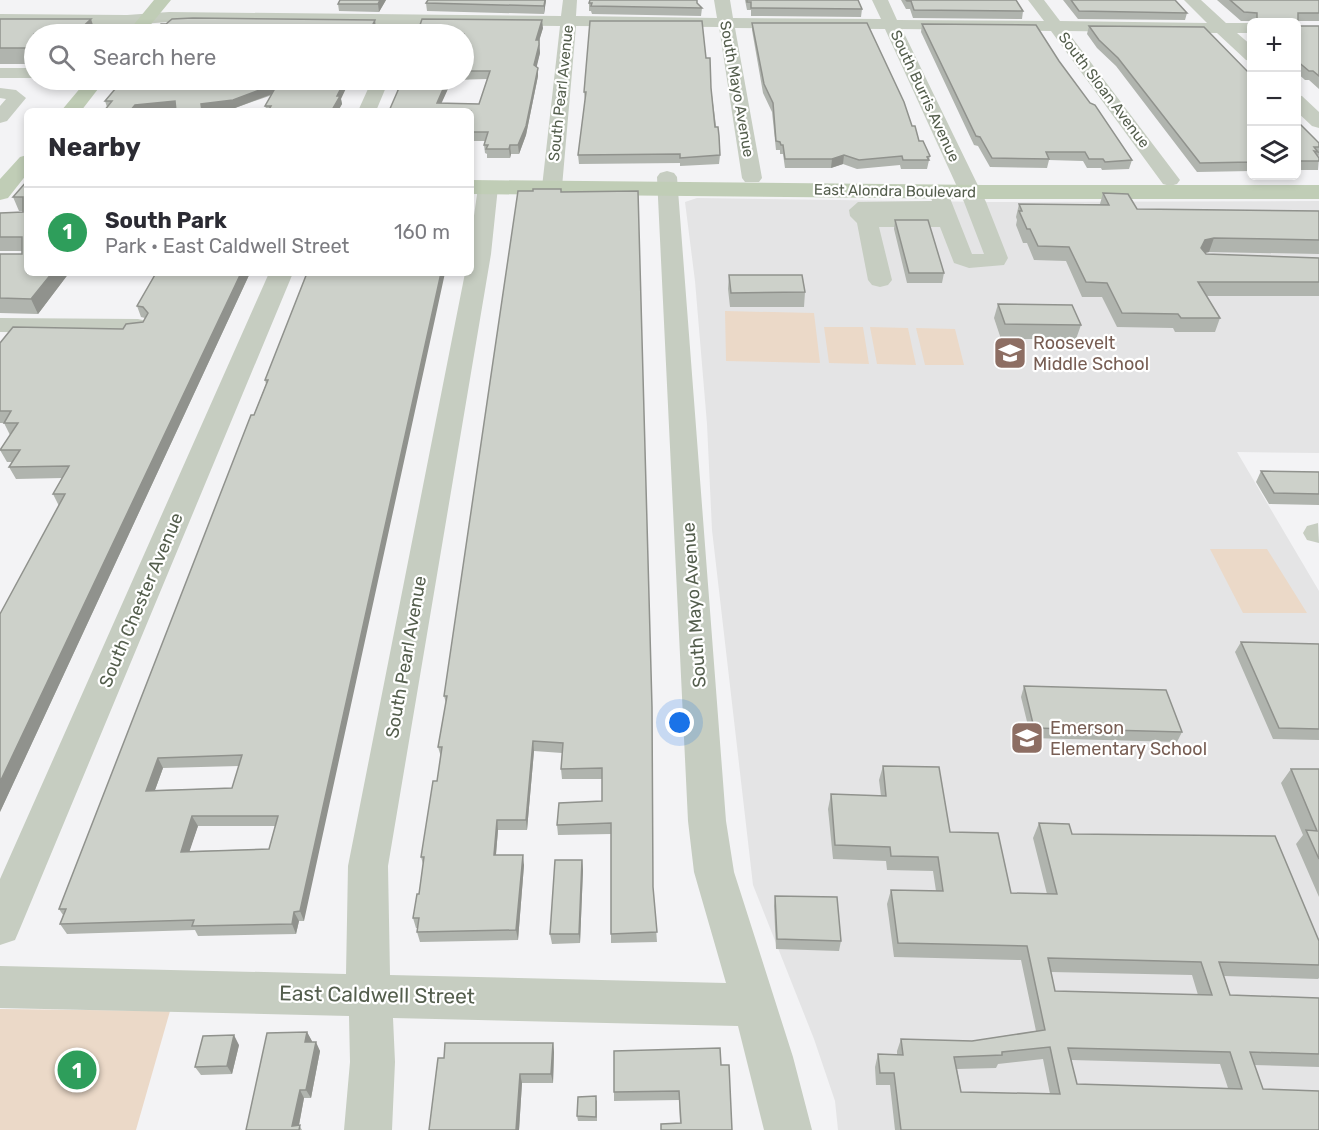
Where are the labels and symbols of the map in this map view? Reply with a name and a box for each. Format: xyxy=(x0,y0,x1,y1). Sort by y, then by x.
street label: South Mayo Avenue xyxy=(716,19,758,159)
street label: South Pearl Avenue xyxy=(545,24,577,162)
street label: South Burris Avenue xyxy=(887,27,963,165)
street label: South Sloan Avenue xyxy=(1055,29,1153,151)
street label: East Alondra Boulevard xyxy=(814,181,976,201)
place label: Roosevelt Middle School xyxy=(1033,332,1149,375)
school or university icon: Roosevelt Middle School xyxy=(992,335,1028,371)
street label: South Chester Avenue xyxy=(94,509,188,691)
street label: South Mayo Avenue xyxy=(677,522,711,688)
street label: South Pearl Avenue xyxy=(381,574,431,740)
your location xyxy=(665,708,694,737)
place label: Emerson Elementary School xyxy=(1050,717,1207,760)
school or university icon: Emerson Elementary School xyxy=(1009,720,1045,756)
street label: East Caldwell Street xyxy=(279,980,475,1009)
pin: 1 xyxy=(58,1048,97,1092)

